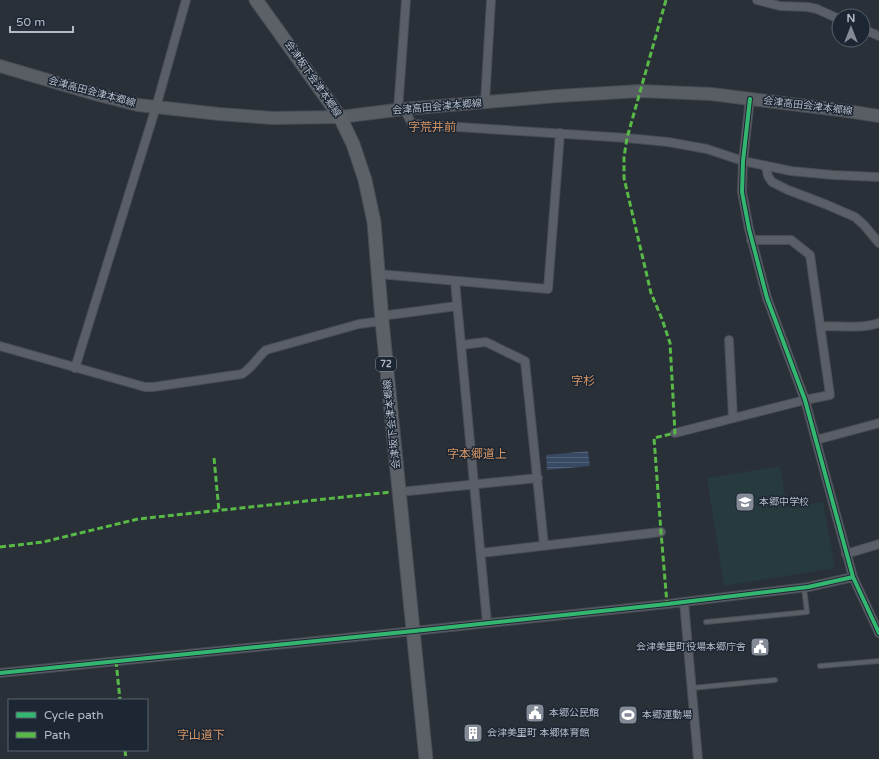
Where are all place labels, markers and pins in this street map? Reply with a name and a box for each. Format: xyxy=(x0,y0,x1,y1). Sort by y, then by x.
school or university icon: 本郷中学校 xyxy=(734,491,756,513)
place label: 本郷中学校 xyxy=(759,496,809,508)
public building icon: 会津美里町役場本郷庁舎 xyxy=(749,636,771,658)
place label: 会津美里町役場本郷庁舎 xyxy=(636,641,746,653)
public building icon: 本郷公民館 xyxy=(524,702,546,724)
sports icon: 本郷運動場 xyxy=(617,704,639,726)
place label: 本郷公民館 xyxy=(549,707,599,719)
place label: 本郷運動場 xyxy=(642,709,692,721)
building icon: 会津美里町 本郷体育館 xyxy=(462,722,484,744)
place label: 会津美里町 本郷体育館 xyxy=(487,727,590,739)

